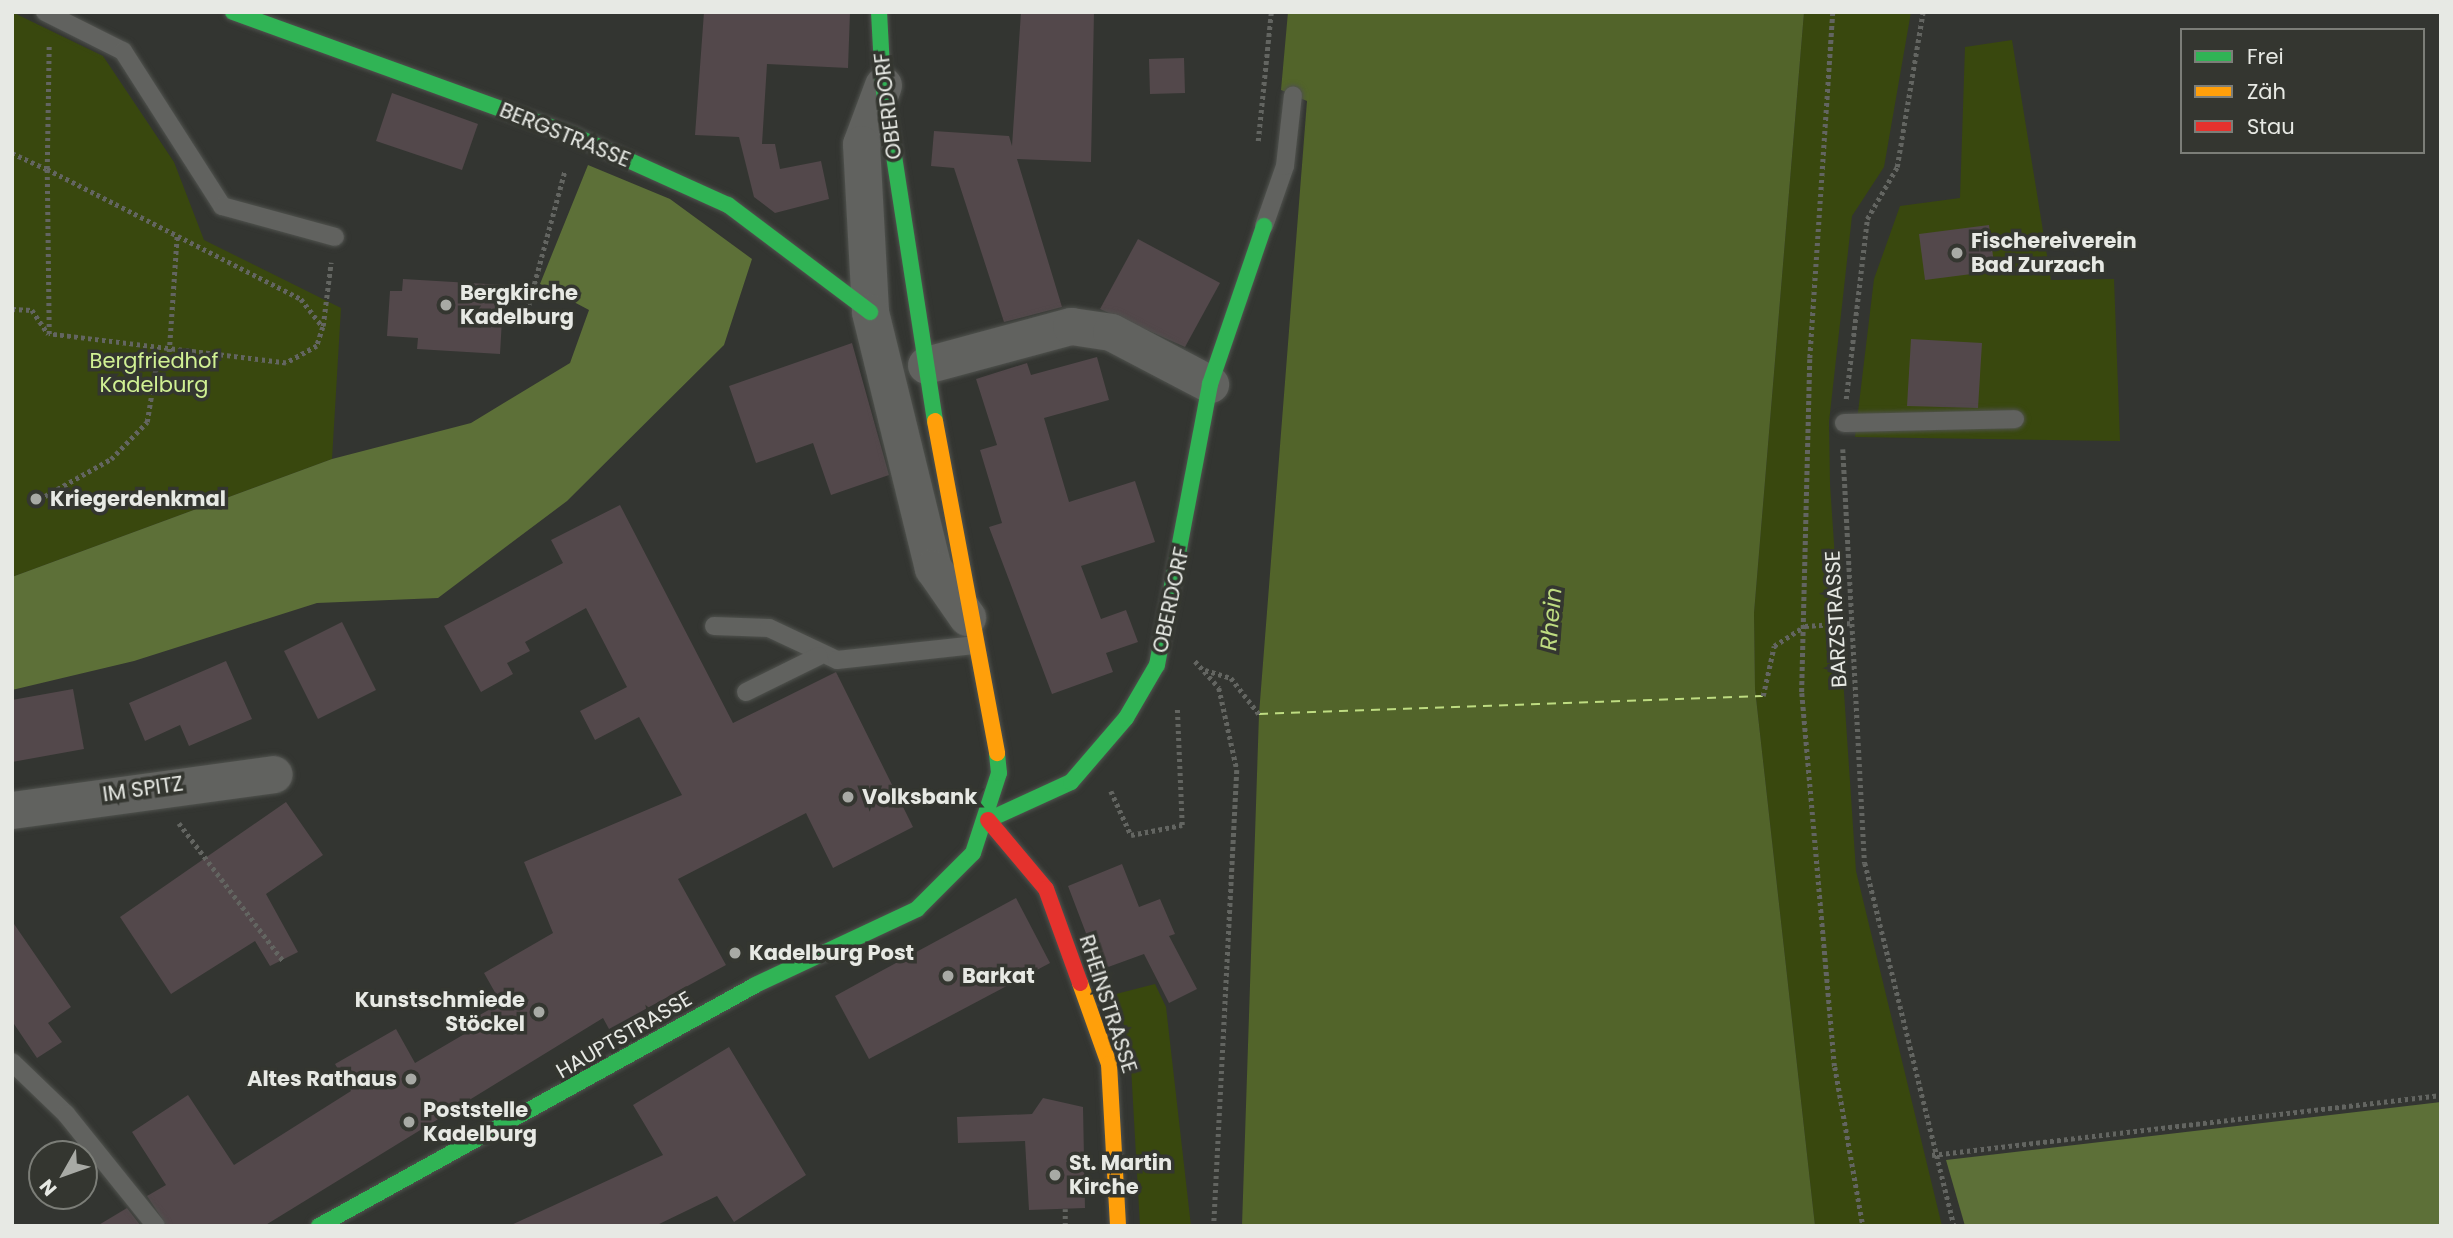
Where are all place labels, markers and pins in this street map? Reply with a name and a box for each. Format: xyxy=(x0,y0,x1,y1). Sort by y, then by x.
place label: Fischereiverein Bad Zurzach xyxy=(1971,228,2137,278)
marker: Fischereiverein Bad Zurzach xyxy=(1949,245,1965,261)
place label: Bergkirche Kadelburg xyxy=(460,280,578,330)
marker: Bergkirche Kadelburg xyxy=(438,297,454,313)
place label: Kriegerdenkmal xyxy=(50,486,226,512)
marker: Kriegerdenkmal xyxy=(28,491,44,507)
place label: Volksbank xyxy=(862,784,977,810)
marker: Volksbank xyxy=(840,789,856,805)
place label: Kadelburg Post xyxy=(749,940,914,966)
marker: Kadelburg Post xyxy=(727,945,743,961)
place label: Barkat xyxy=(962,963,1035,989)
marker: Barkat xyxy=(940,968,956,984)
place label: Kunstschmiede Stöckel xyxy=(355,987,525,1037)
marker: Kunstschmiede Stöckel xyxy=(531,1004,547,1020)
place label: Altes Rathaus xyxy=(247,1066,397,1092)
marker: Altes Rathaus xyxy=(403,1071,419,1087)
place label: Poststelle Kadelburg xyxy=(423,1097,537,1147)
marker: Poststelle Kadelburg xyxy=(401,1114,417,1130)
place label: St. Martin Kirche xyxy=(1069,1150,1172,1200)
marker: St. Martin Kirche xyxy=(1047,1167,1063,1183)

